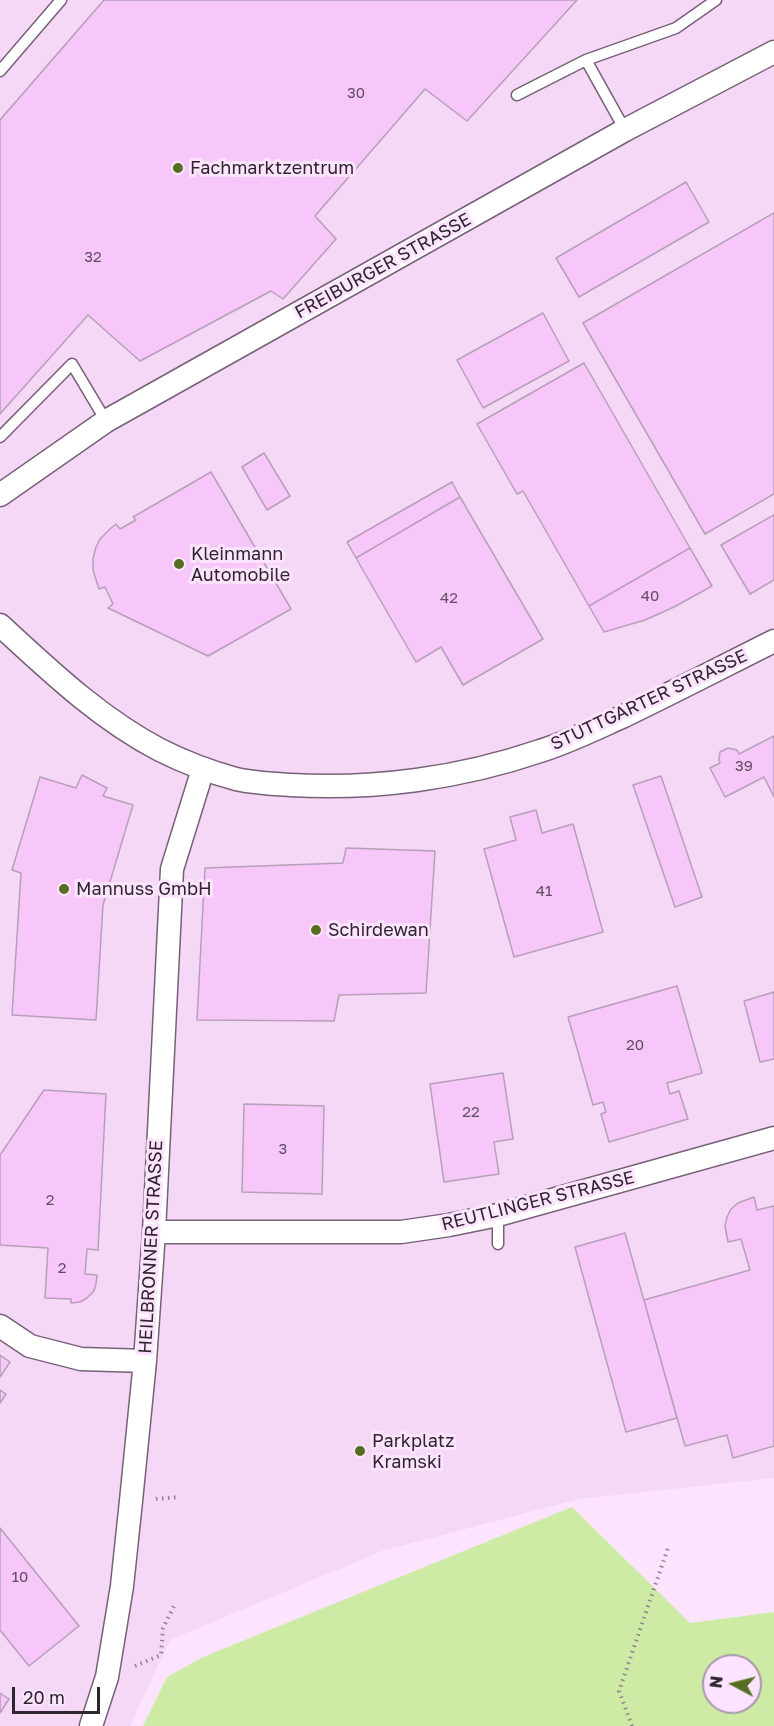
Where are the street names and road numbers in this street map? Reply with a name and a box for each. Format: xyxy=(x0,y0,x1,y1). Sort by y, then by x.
street label: FREIBURGER STRASSE xyxy=(291,209,475,323)
street label: STUTTGARTER STRASSE xyxy=(547,645,751,755)
street label: HEILBRONNER STRASSE xyxy=(135,1140,167,1354)
street label: REUTLINGER STRASSE xyxy=(439,1167,637,1235)

